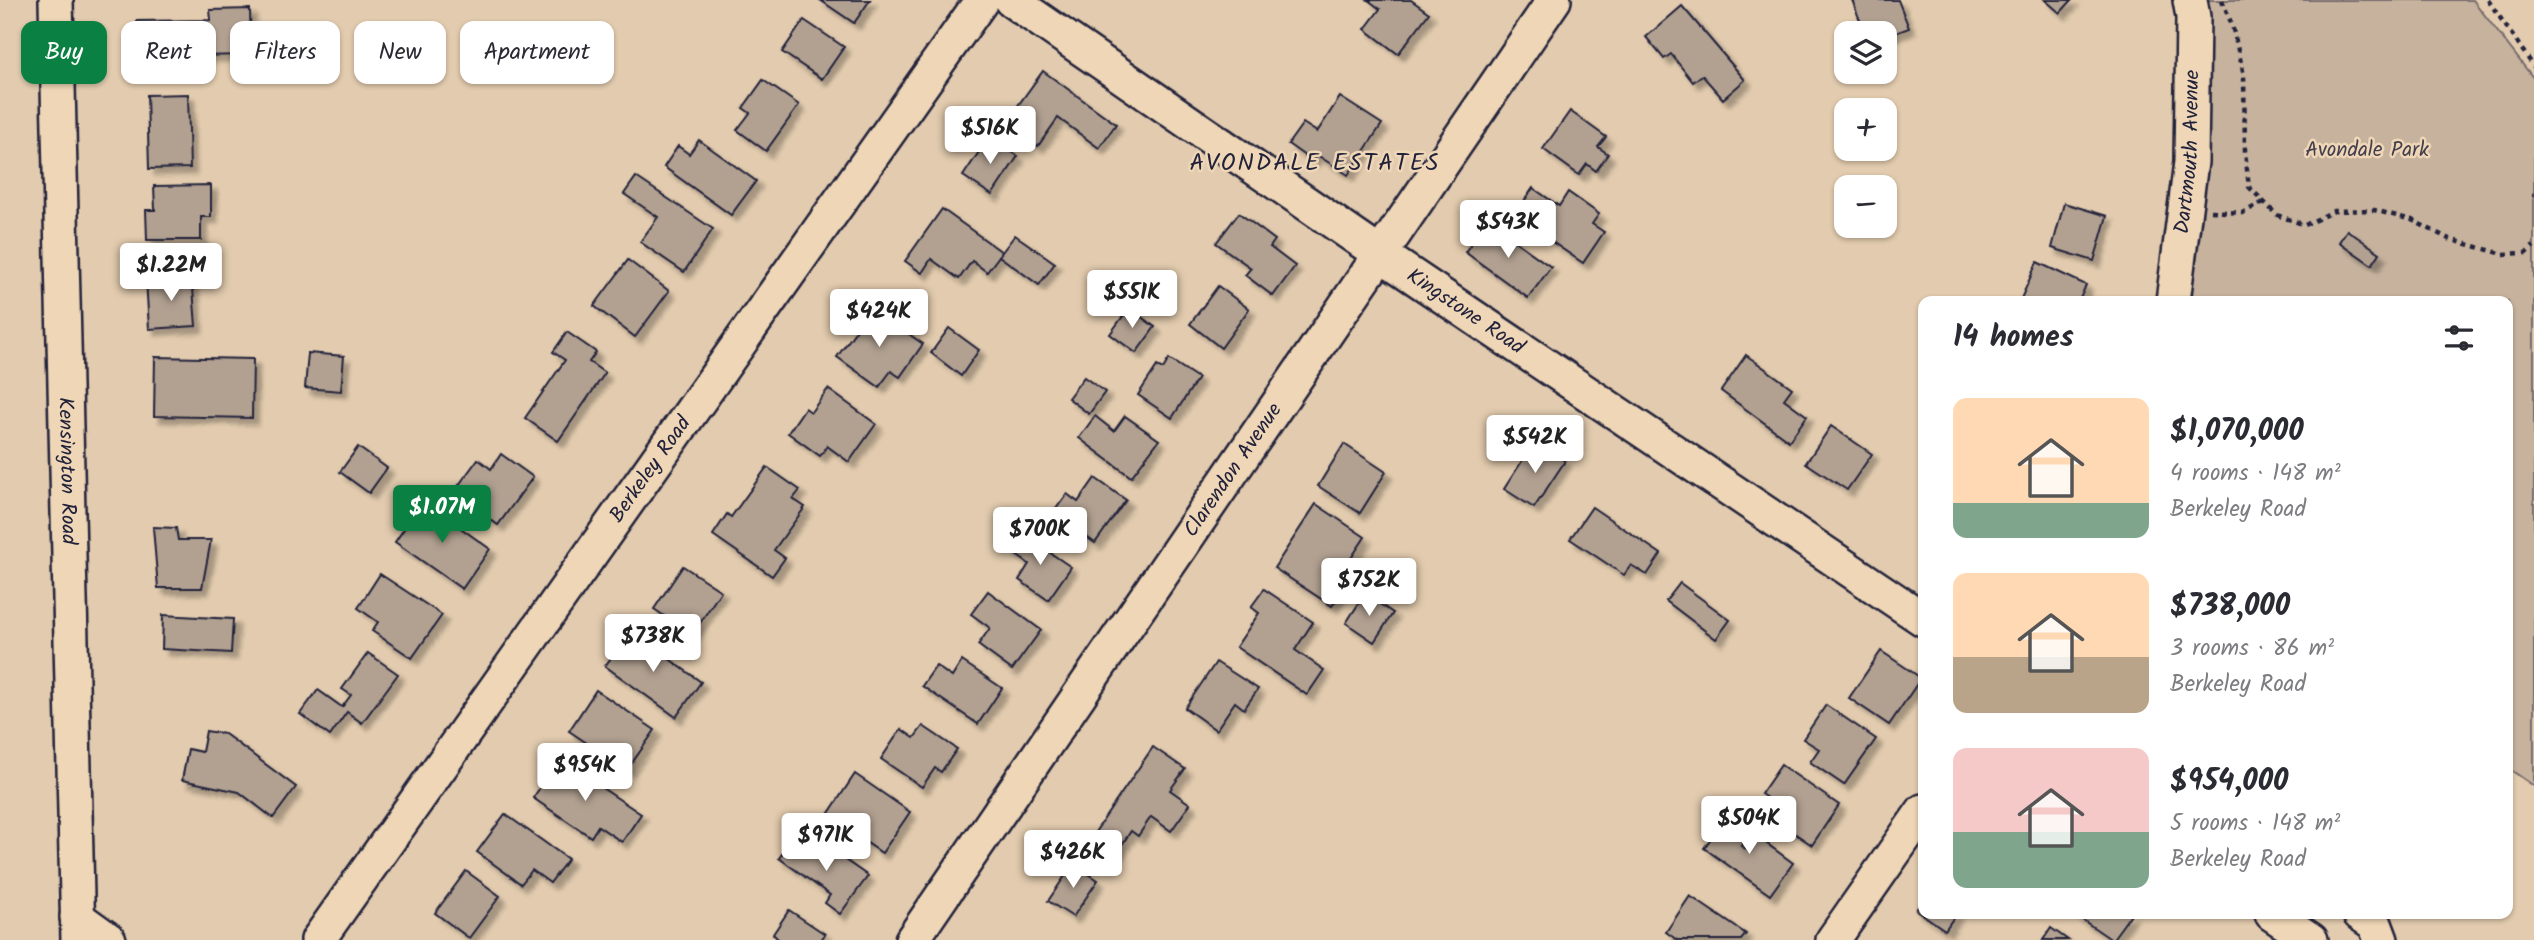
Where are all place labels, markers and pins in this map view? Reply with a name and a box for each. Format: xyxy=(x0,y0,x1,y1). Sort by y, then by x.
pin: $516K xyxy=(941,106,1039,166)
pin: $543K xyxy=(1459,201,1557,260)
pin: $1.22M xyxy=(114,244,228,303)
pin: $551K xyxy=(1083,270,1181,330)
pin: $424K xyxy=(830,290,928,349)
pin: $542K xyxy=(1486,416,1584,475)
pin: $1.07M xyxy=(385,486,499,545)
pin: $700K xyxy=(991,508,1089,567)
pin: $752K xyxy=(1320,558,1418,618)
pin: $738K xyxy=(604,614,702,674)
pin: $954K xyxy=(536,744,634,803)
pin: $504K xyxy=(1700,796,1798,856)
pin: $971K xyxy=(777,814,875,873)
pin: $426K xyxy=(1024,830,1122,890)

